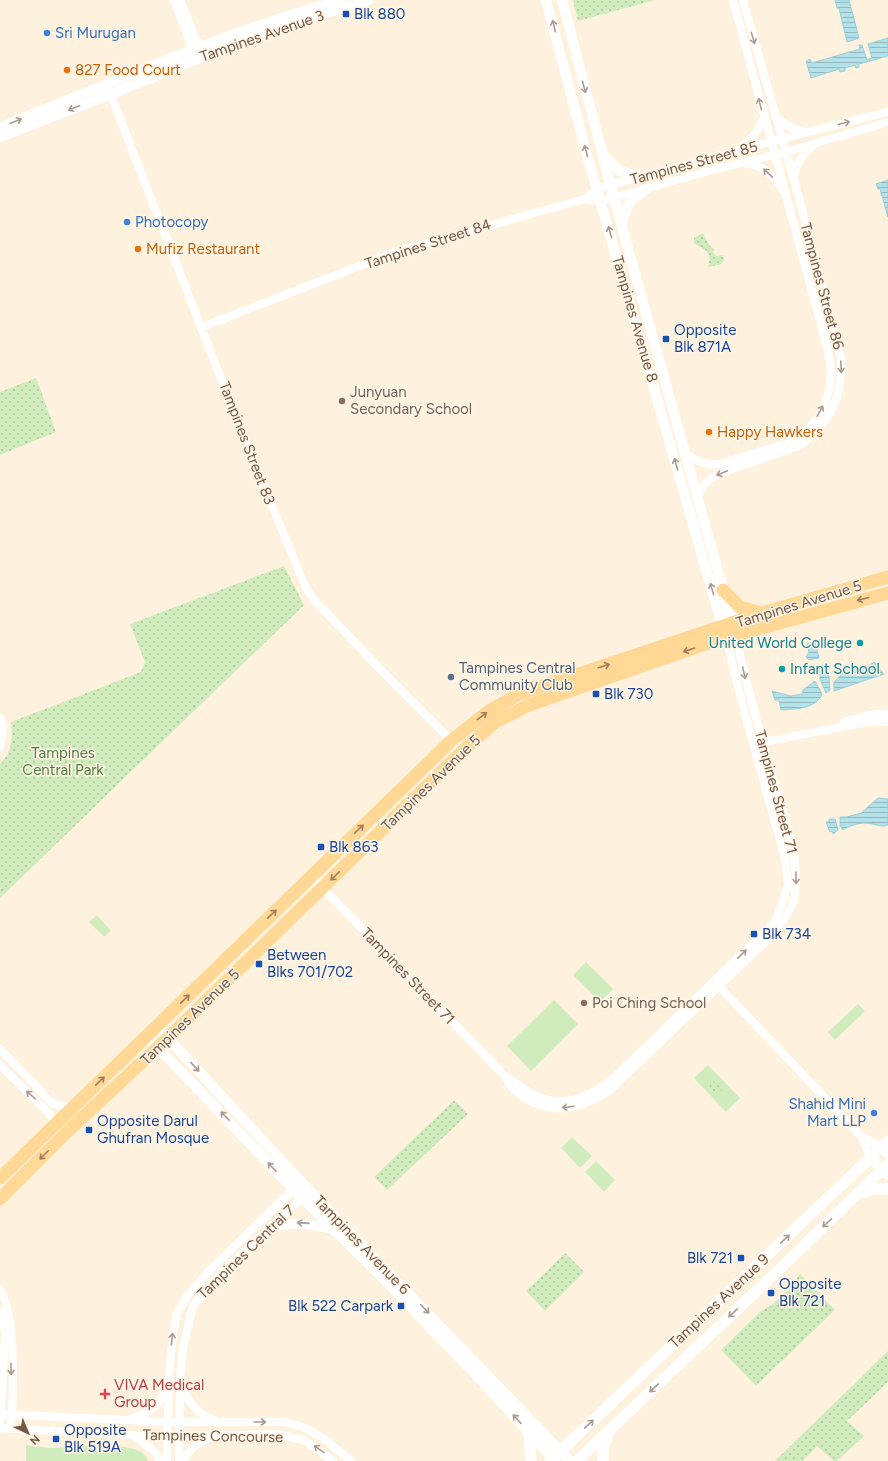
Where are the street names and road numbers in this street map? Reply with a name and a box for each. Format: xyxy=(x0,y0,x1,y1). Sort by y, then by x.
street label: Tampines Avenue 3 xyxy=(198,6,326,66)
street label: Tampines Street 85 xyxy=(628,137,760,189)
street label: Tampines Street 84 xyxy=(363,215,493,273)
street label: Tampines Street 86 xyxy=(796,221,848,352)
street label: Tampines Avenue 8 xyxy=(608,254,662,384)
street label: Tampines Street 83 xyxy=(215,379,279,507)
street label: Tampines Avenue 5 xyxy=(734,576,864,632)
street label: Tampines Street 71 xyxy=(751,728,801,856)
street label: Tampines Avenue 5 xyxy=(378,731,484,835)
street label: Tampines Street 71 xyxy=(357,924,459,1028)
street label: Tampines Avenue 5 xyxy=(137,965,243,1069)
street label: Tampines Avenue 6 xyxy=(310,1192,414,1298)
street label: Tampines Central 7 xyxy=(194,1201,298,1303)
street label: Tampines Avenue 9 xyxy=(665,1250,773,1352)
street label: Tampines Concourse xyxy=(143,1426,283,1446)

